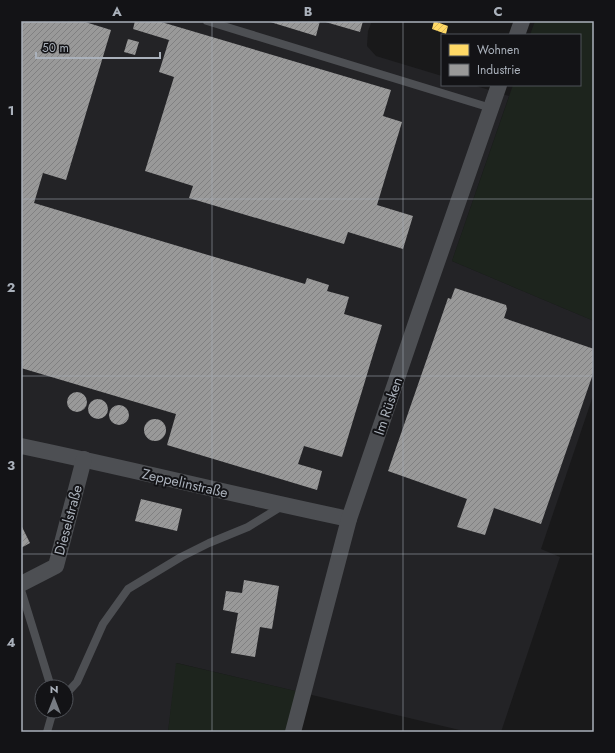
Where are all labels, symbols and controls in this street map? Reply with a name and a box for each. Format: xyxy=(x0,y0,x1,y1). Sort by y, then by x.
text: A xyxy=(111,2,122,21)
text: B xyxy=(304,2,313,21)
text: C xyxy=(493,2,503,21)
scale bar xyxy=(36,34,160,60)
legend xyxy=(441,34,581,86)
text: 50 m xyxy=(42,39,69,57)
text: Wohnen xyxy=(477,41,520,59)
text: Industrie xyxy=(477,61,521,79)
text: 1 xyxy=(8,101,14,120)
text: 2 xyxy=(7,278,15,297)
street label: Im Rüsken xyxy=(369,374,407,438)
text: 3 xyxy=(7,456,15,475)
street label: Zeppelinstraße xyxy=(140,463,230,503)
street label: Dieselstraße xyxy=(49,483,87,557)
text: 4 xyxy=(6,633,16,652)
north arrow xyxy=(34,679,74,719)
text: N xyxy=(50,681,58,697)

